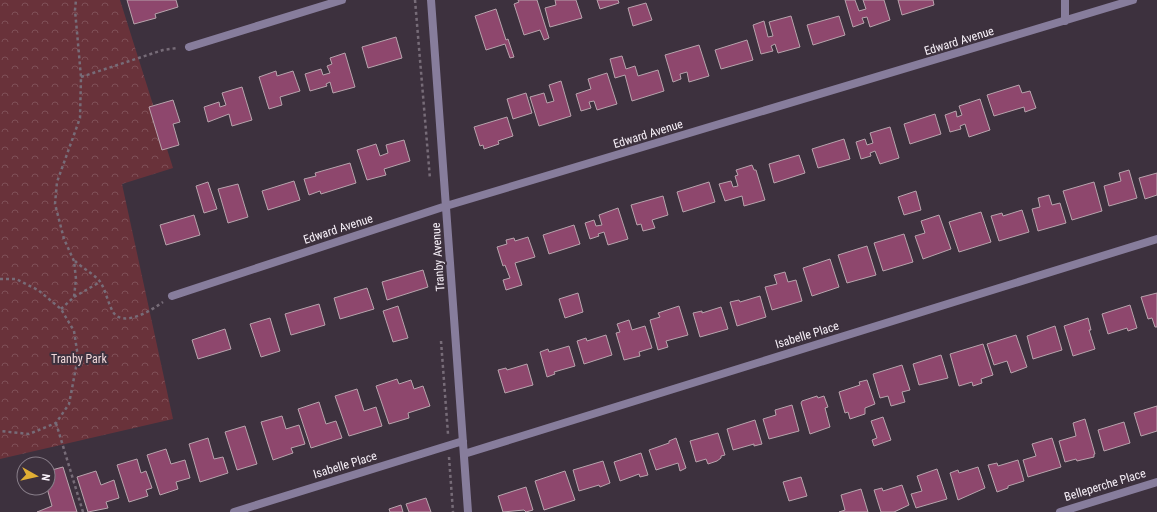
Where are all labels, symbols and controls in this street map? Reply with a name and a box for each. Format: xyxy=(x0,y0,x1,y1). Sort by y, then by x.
street label: Edward Avenue xyxy=(922,24,996,58)
street label: Edward Avenue xyxy=(611,117,685,151)
street label: Edward Avenue xyxy=(302,211,375,247)
street label: Tranby Avenue xyxy=(429,222,447,292)
street label: Isabelle Place xyxy=(773,319,841,351)
park label: Tranby Park xyxy=(51,352,107,366)
street label: Isabelle Place xyxy=(311,449,379,481)
north arrow xyxy=(16,456,56,496)
street label: Belleperche Place xyxy=(1063,466,1148,504)
text: N xyxy=(38,473,52,482)

